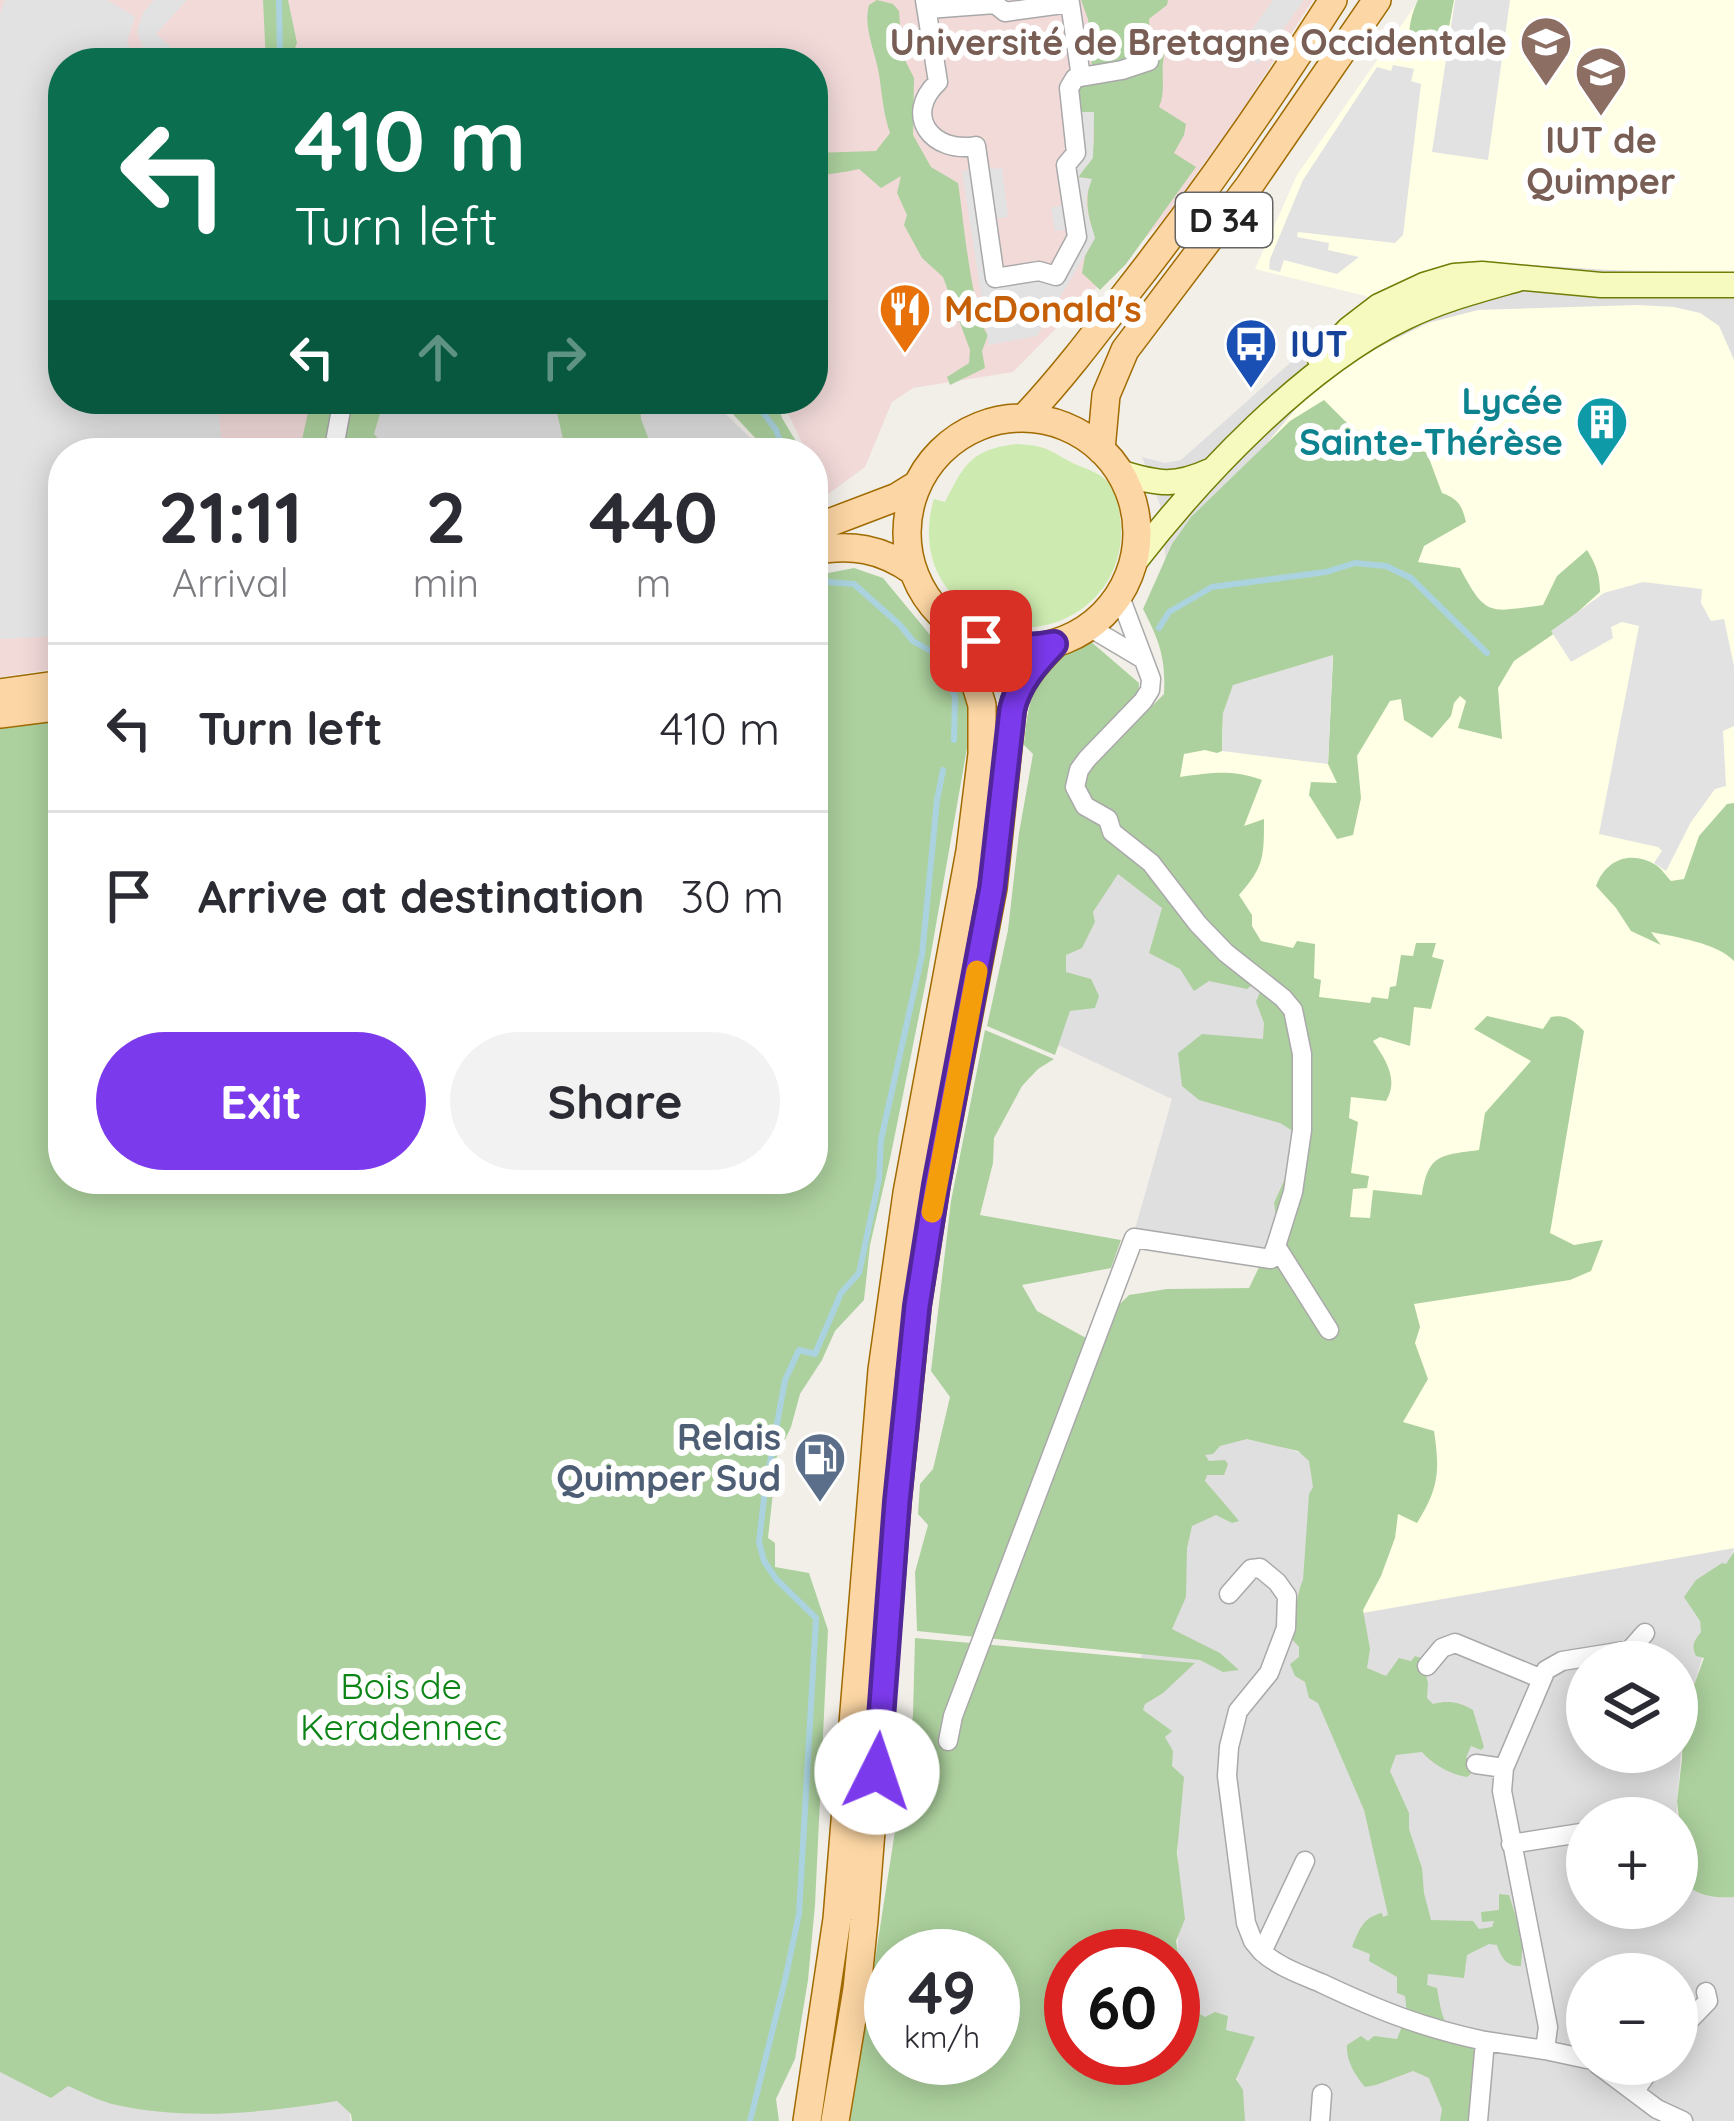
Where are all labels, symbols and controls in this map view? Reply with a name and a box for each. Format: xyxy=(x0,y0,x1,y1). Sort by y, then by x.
school or university icon: Université de Bretagne Occidentale xyxy=(1518,14,1574,88)
place label: Université de Bretagne Occidentale xyxy=(890,19,1507,64)
school or university icon: IUT de Quimper xyxy=(1573,44,1629,118)
text: 410 m xyxy=(294,87,526,192)
icon: left xyxy=(96,96,252,252)
place label: IUT de Quimper xyxy=(1526,117,1676,203)
text: Turn left xyxy=(294,191,498,259)
road number: D 34 xyxy=(1176,193,1272,247)
restaurant icon: McDonald's xyxy=(877,281,933,355)
place label: McDonald's xyxy=(944,286,1142,331)
bus stop icon: IUT xyxy=(1223,316,1279,390)
place label: IUT xyxy=(1290,321,1348,366)
icon: left xyxy=(279,324,345,390)
icon: ahead xyxy=(405,324,471,390)
icon: right xyxy=(531,324,597,390)
place label: Lycée Sainte-Thérèse xyxy=(1299,378,1563,464)
building icon: Lycée Sainte-Thérèse xyxy=(1574,394,1630,468)
text: 21:11 xyxy=(158,471,303,561)
text: 2 xyxy=(425,471,466,561)
text: 440 xyxy=(589,471,718,561)
text: Arrival xyxy=(172,558,289,607)
text: min xyxy=(413,558,479,607)
text: m xyxy=(636,558,671,607)
pin xyxy=(930,590,1032,692)
icon: arrive xyxy=(948,608,1014,674)
icon: left xyxy=(96,695,162,761)
text: Turn left xyxy=(198,700,383,756)
text: 410 m xyxy=(660,700,780,756)
icon: arrive xyxy=(96,863,162,929)
text: Arrive at destination xyxy=(198,868,644,924)
text: 30 m xyxy=(680,868,784,924)
button: Exit xyxy=(96,1032,426,1170)
button: Share xyxy=(450,1032,780,1170)
place label: Relais Quimper Sud xyxy=(556,1414,781,1500)
fuel station icon: Relais Quimper Sud xyxy=(792,1430,848,1504)
map controls xyxy=(1566,1641,1698,2085)
button: layers xyxy=(1566,1641,1698,1773)
park label: Bois de Keradennec xyxy=(300,1663,502,1749)
position arrow xyxy=(814,1709,940,1835)
button: + xyxy=(1566,1797,1698,1929)
speed limit sign: 60 xyxy=(1044,1929,1200,2085)
button: − xyxy=(1566,1953,1698,2085)
text: 49 xyxy=(908,1954,976,2029)
text: km/h xyxy=(904,2018,980,2056)

